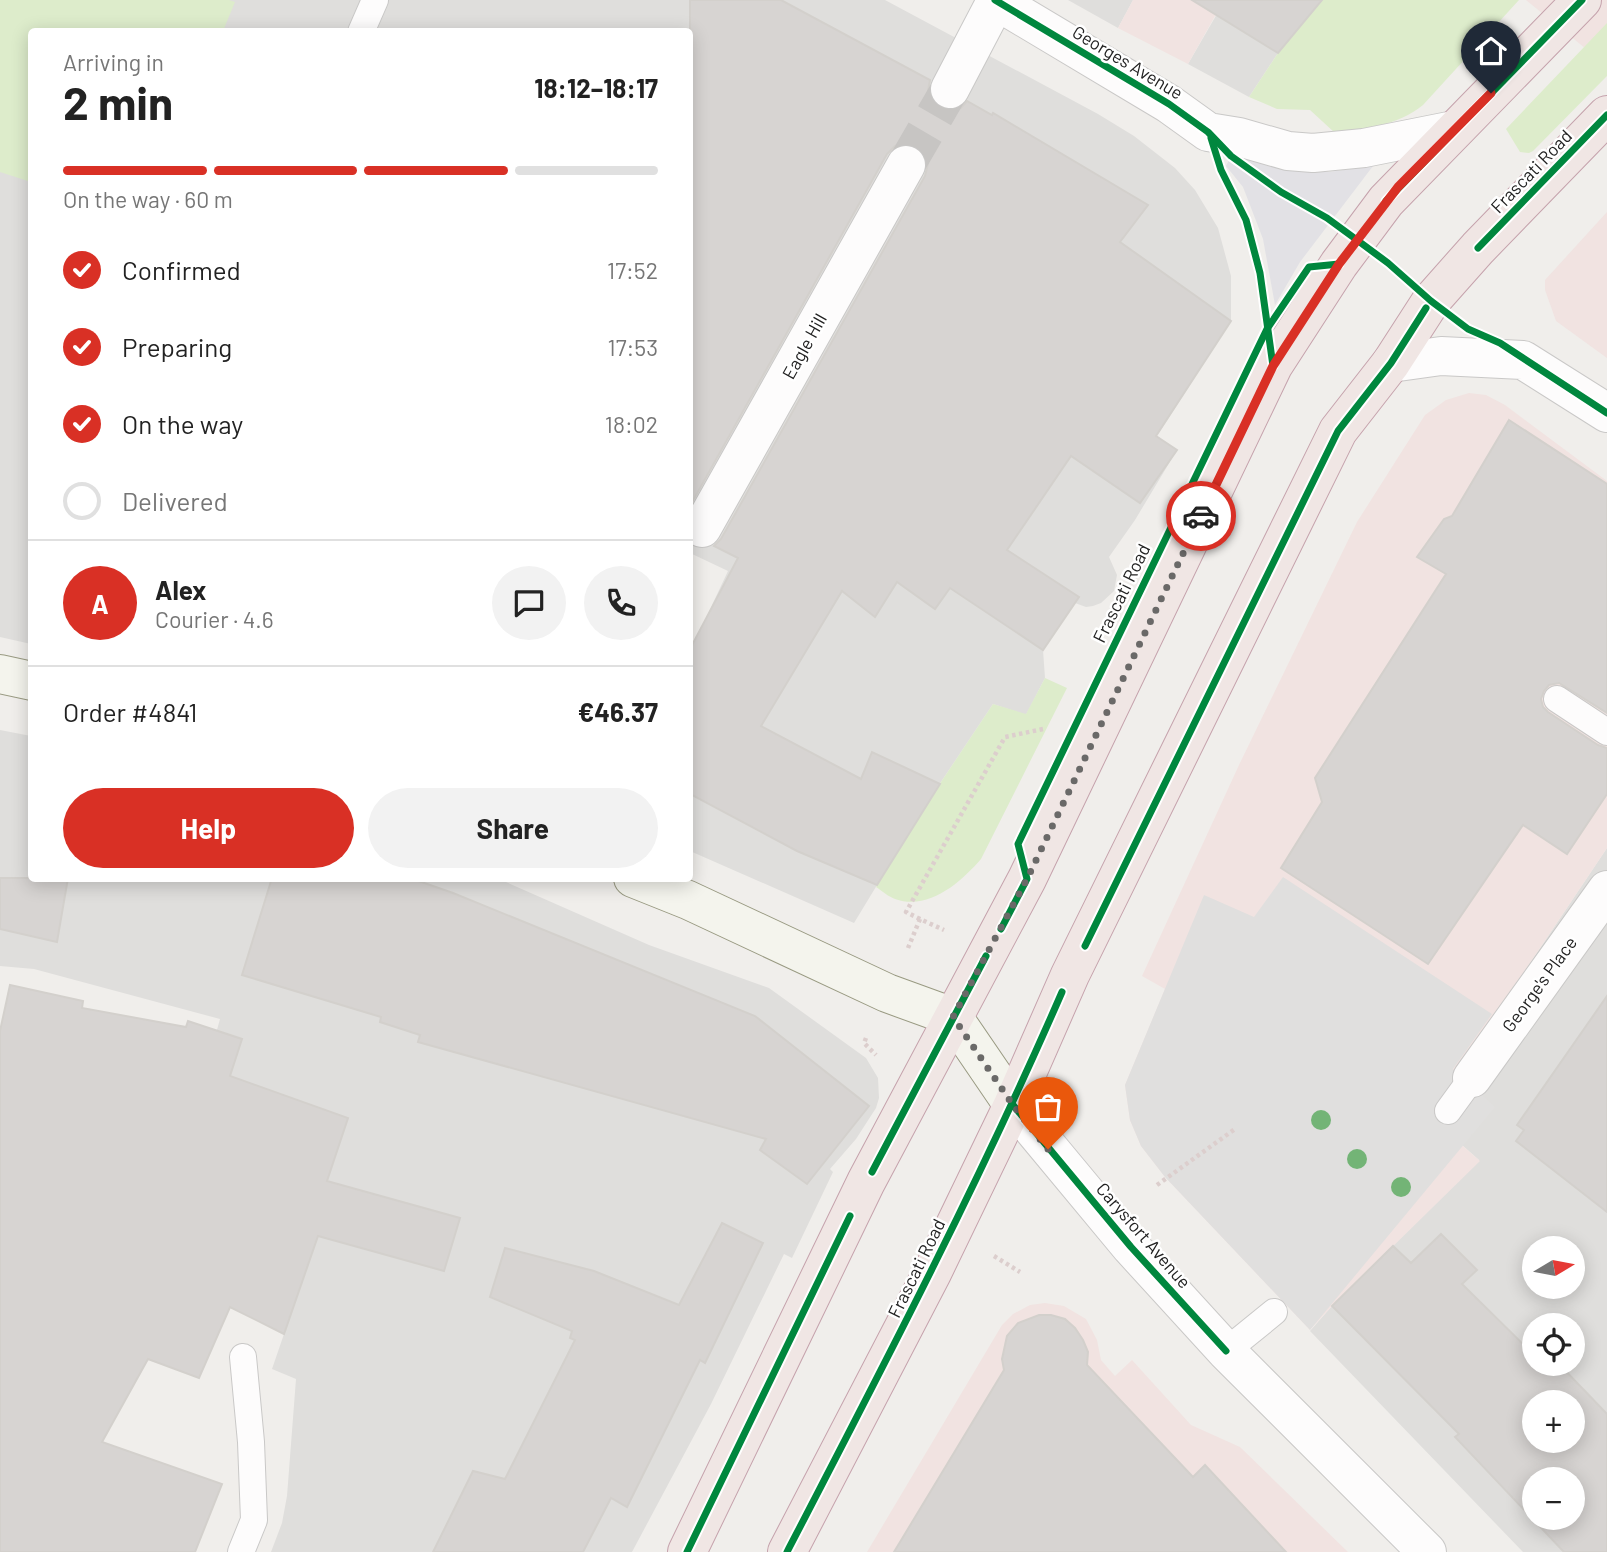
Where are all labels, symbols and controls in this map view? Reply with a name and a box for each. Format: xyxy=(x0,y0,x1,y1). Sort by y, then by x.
street label: Georges Avenue xyxy=(1069,20,1187,104)
pin xyxy=(1461,21,1521,93)
icon: home xyxy=(1472,32,1510,70)
text: Arriving in xyxy=(63,48,164,76)
text: 18:12–18:17 xyxy=(534,72,658,103)
text: 2 min xyxy=(63,74,173,129)
street label: Frascati Road xyxy=(1486,125,1576,217)
text: On the way · 60 m xyxy=(63,185,233,213)
icon: check xyxy=(63,251,101,289)
text: Confirmed xyxy=(122,254,241,285)
text: 17:52 xyxy=(607,256,658,284)
street label: Eagle Hill xyxy=(777,309,831,383)
icon: check xyxy=(63,328,101,366)
text: Preparing xyxy=(122,331,232,362)
text: 17:53 xyxy=(608,333,658,361)
icon: check xyxy=(63,405,101,443)
text: On the way xyxy=(122,408,243,439)
text: 18:02 xyxy=(605,410,658,438)
courier xyxy=(1166,481,1236,551)
text: Delivered xyxy=(122,485,228,516)
icon: car xyxy=(1182,497,1220,535)
street label: Frascati Road xyxy=(1088,540,1154,646)
button: chat xyxy=(492,566,566,640)
button: phone xyxy=(584,566,658,640)
text: Alex xyxy=(155,574,206,605)
text: A xyxy=(91,588,109,619)
text: Courier · 4.6 xyxy=(155,605,274,633)
text: Order #4841 xyxy=(63,696,197,727)
text: €46.37 xyxy=(578,696,658,727)
button: Help xyxy=(63,788,354,868)
button: Share xyxy=(368,788,658,868)
street label: George's Place xyxy=(1497,932,1581,1036)
pin xyxy=(1018,1077,1078,1149)
icon: bag xyxy=(1029,1088,1067,1126)
street label: Carysfort Avenue xyxy=(1092,1178,1196,1292)
street label: Frascati Road xyxy=(883,1215,949,1321)
north arrow xyxy=(1522,1236,1586,1298)
map controls xyxy=(1522,1236,1585,1530)
button: locate xyxy=(1522,1313,1585,1376)
button: + xyxy=(1522,1390,1585,1453)
button: − xyxy=(1522,1467,1585,1530)

